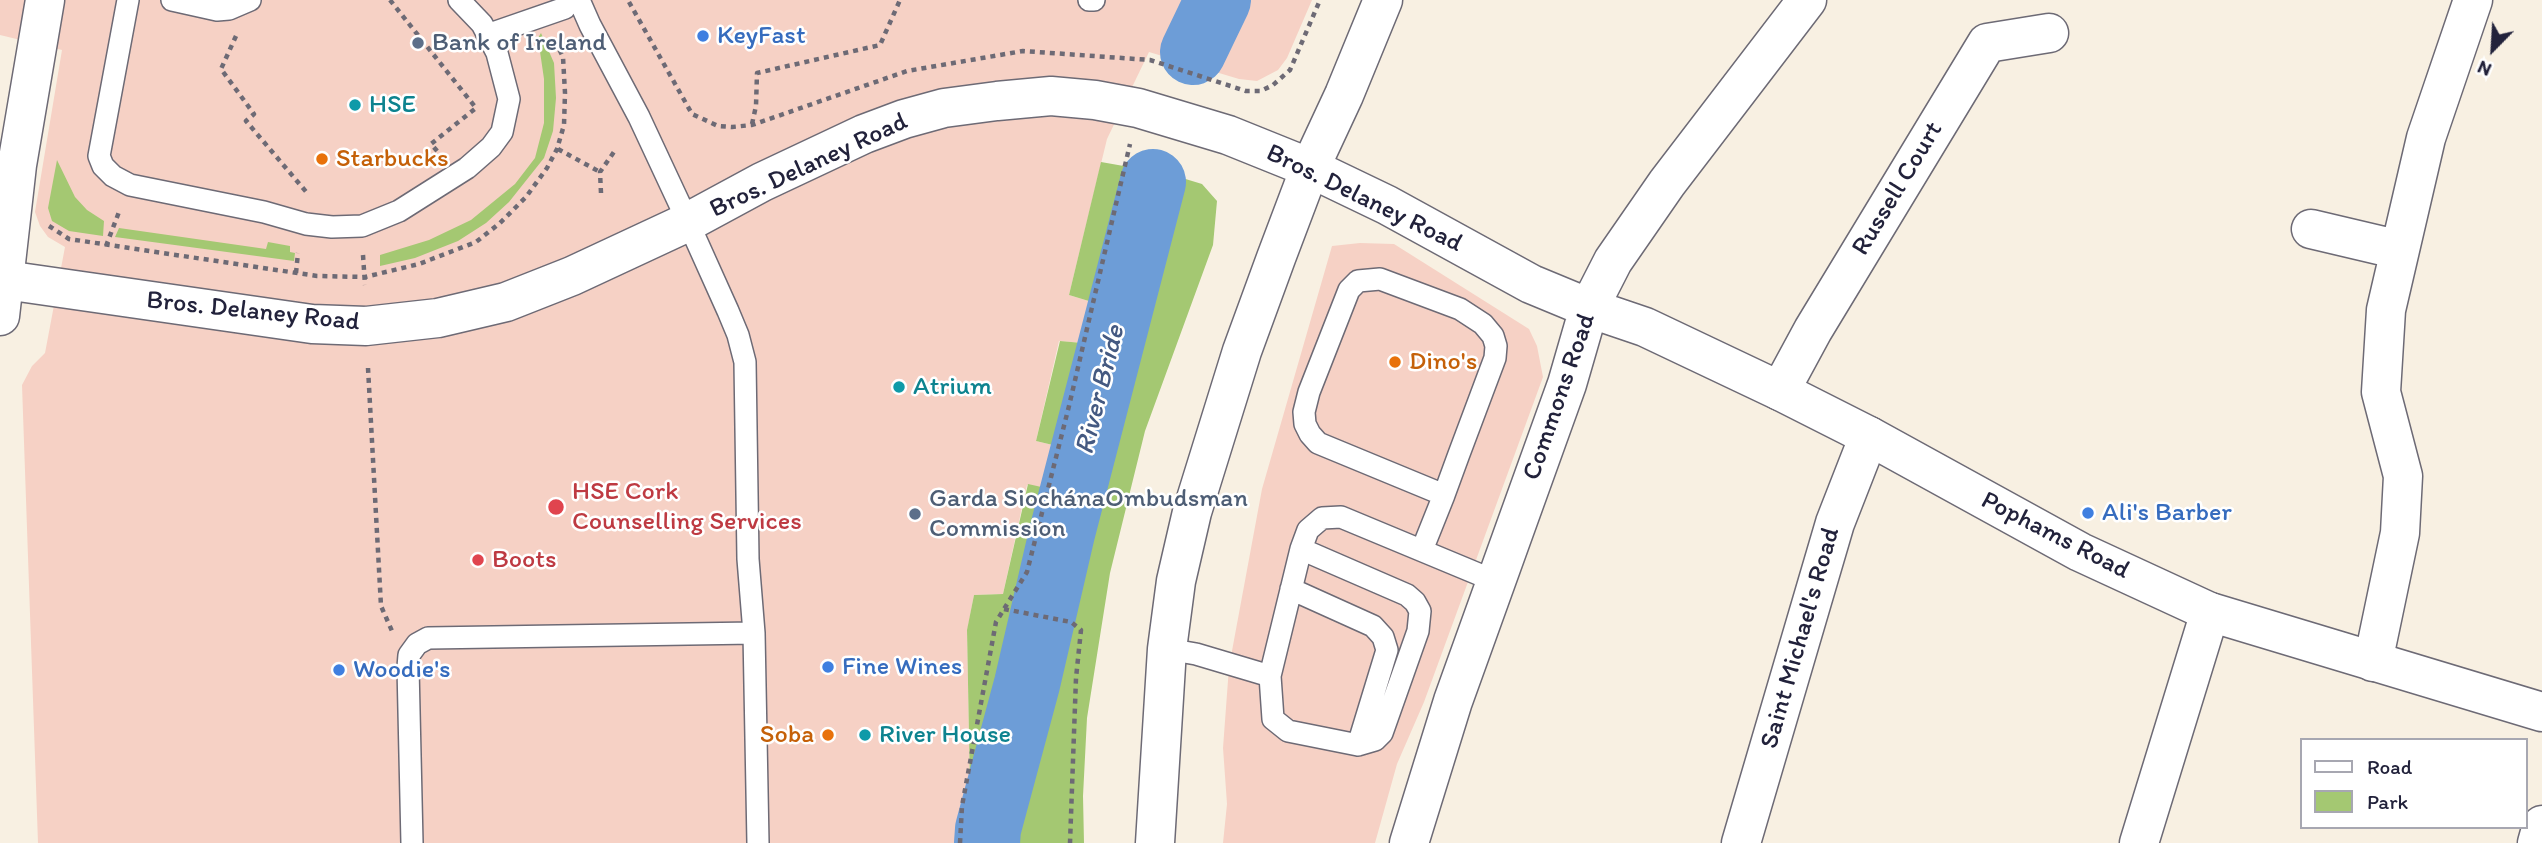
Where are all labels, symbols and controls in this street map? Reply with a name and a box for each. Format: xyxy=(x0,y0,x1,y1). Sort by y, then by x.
north arrow xyxy=(2458,14,2528,84)
place label: KeyFast xyxy=(717,20,806,52)
place label: Bank of Ireland xyxy=(432,27,607,59)
marker: KeyFast xyxy=(695,28,711,44)
marker: Bank of Ireland xyxy=(410,35,426,51)
text: N xyxy=(2474,56,2495,82)
place label: HSE xyxy=(369,89,416,121)
marker: HSE xyxy=(347,97,363,113)
street label: Bros. Delaney Road xyxy=(705,107,913,225)
street label: Russell Court xyxy=(1846,117,1950,261)
street label: Bros. Delaney Road xyxy=(1261,138,1467,260)
place label: Starbucks xyxy=(336,143,449,175)
marker: Starbucks xyxy=(314,151,330,167)
street label: Bros. Delaney Road xyxy=(145,285,361,339)
street label: Commons Road xyxy=(1517,310,1603,484)
water label: River Bride xyxy=(1069,322,1133,458)
place label: Dino's xyxy=(1409,346,1477,378)
marker: Dino's xyxy=(1387,354,1403,370)
place label: Atrium xyxy=(913,371,992,403)
marker: Atrium xyxy=(891,379,907,395)
place label: HSE Cork Counselling Services xyxy=(572,476,802,538)
place label: Garda SiochánaOmbudsman Commission xyxy=(929,483,1248,544)
street label: Pophams Road xyxy=(1976,485,2134,587)
marker: HSE Cork Counselling Services xyxy=(546,497,566,517)
place label: Ali's Barber xyxy=(2102,497,2232,529)
marker: Ali's Barber xyxy=(2080,505,2096,521)
marker: Garda SiochánaOmbudsman Commission xyxy=(907,506,923,522)
street label: Saint Michael's Road xyxy=(1754,524,1848,752)
place label: Boots xyxy=(492,544,557,576)
marker: Boots xyxy=(470,552,486,568)
place label: Fine Wines xyxy=(842,651,962,683)
place label: Woodie's xyxy=(353,654,451,686)
marker: Fine Wines xyxy=(820,659,836,675)
marker: Woodie's xyxy=(331,662,347,678)
place label: Soba xyxy=(760,719,814,751)
place label: River House xyxy=(879,719,1011,751)
marker: Soba xyxy=(820,727,836,743)
marker: River House xyxy=(857,727,873,743)
legend xyxy=(2300,738,2528,829)
text: Road xyxy=(2367,754,2412,779)
text: Park xyxy=(2367,789,2408,814)

